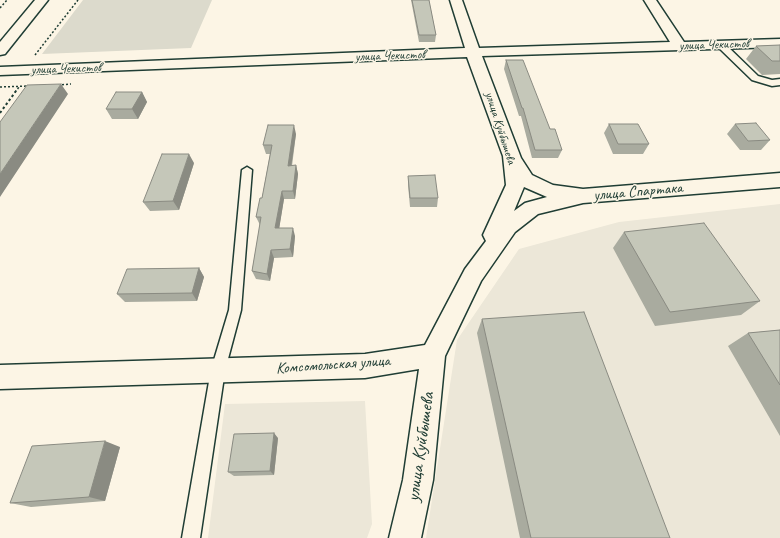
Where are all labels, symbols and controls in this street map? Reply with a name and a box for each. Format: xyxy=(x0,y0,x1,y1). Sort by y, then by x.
street label: улица Чекистов xyxy=(679,36,749,54)
street label: улица Чекистов xyxy=(355,47,425,65)
street label: улица Чекистов xyxy=(31,60,101,78)
street label: улица Куйбышева xyxy=(481,90,519,166)
street label: улица Спартака xyxy=(593,179,683,205)
street label: Комсомольская улица xyxy=(275,351,391,379)
street label: улица Куйбышева xyxy=(402,391,440,503)

